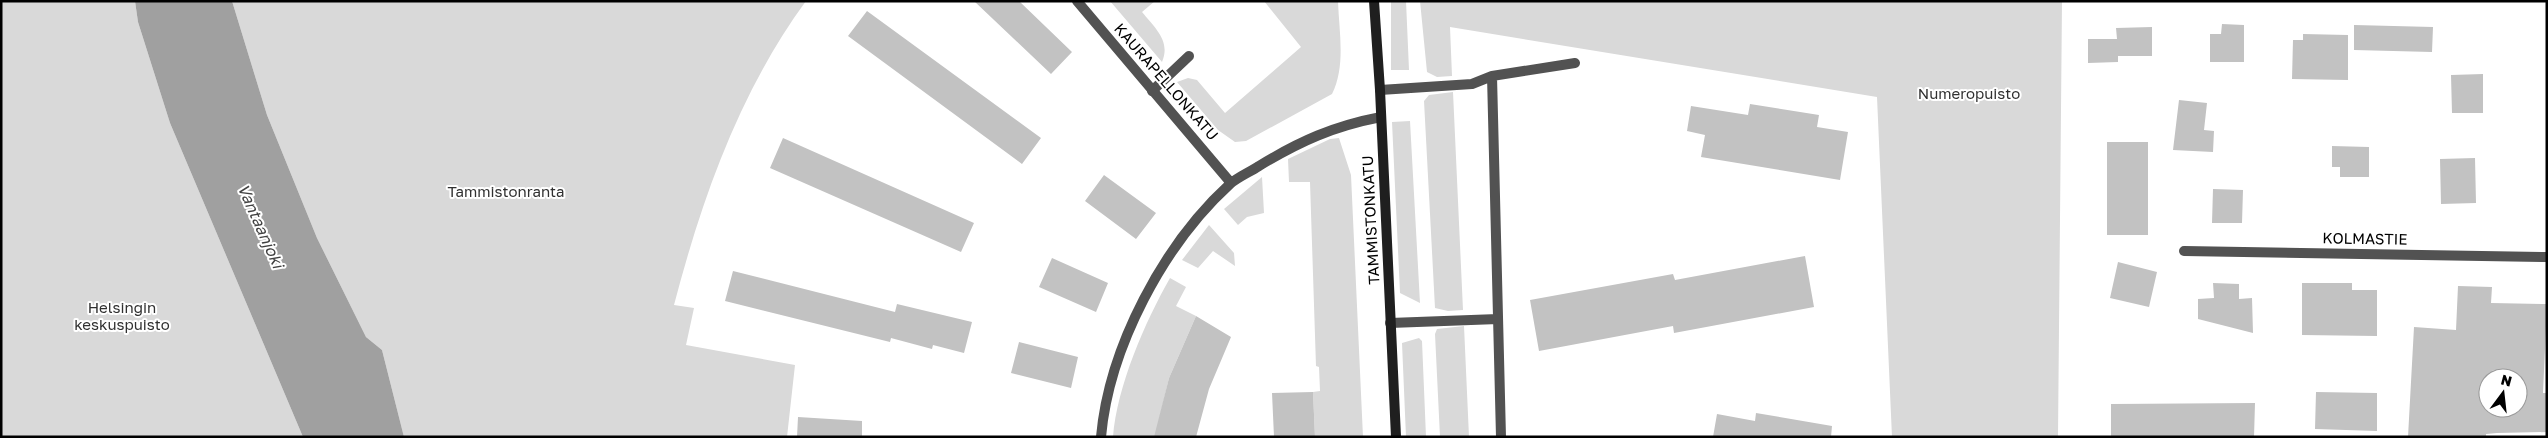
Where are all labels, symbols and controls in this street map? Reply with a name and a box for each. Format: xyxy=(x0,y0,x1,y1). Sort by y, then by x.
street label: KAURAPELLONKATU xyxy=(1111,19,1222,144)
park label: Numeropuisto xyxy=(1918,84,2020,102)
street label: TAMMISTONKATU xyxy=(1358,155,1382,285)
water label: Vantaanjoki xyxy=(234,181,289,273)
park label: Tammistonranta xyxy=(448,182,564,200)
street label: KOLMASTIE xyxy=(2322,228,2408,248)
park label: Helsingin keskuspuisto xyxy=(74,298,170,333)
north arrow xyxy=(2478,368,2528,418)
text: N xyxy=(2499,370,2514,390)

